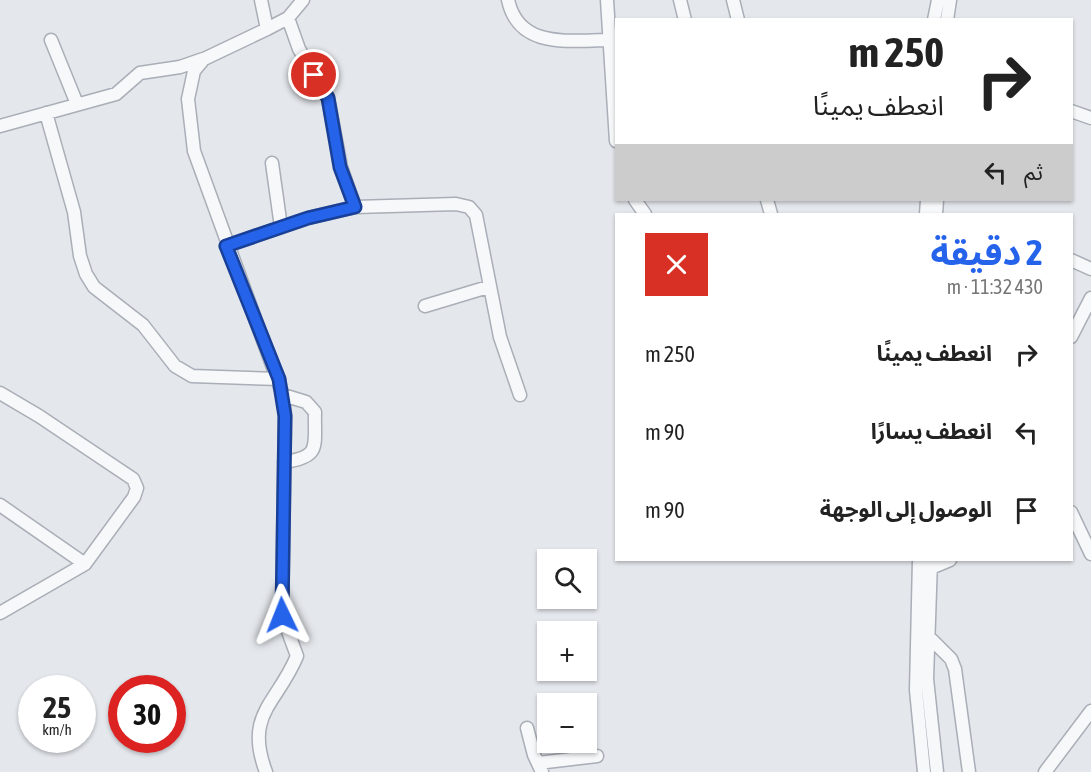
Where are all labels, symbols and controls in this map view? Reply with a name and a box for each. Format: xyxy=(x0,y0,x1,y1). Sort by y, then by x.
text: 250 m xyxy=(849,28,944,76)
icon: right xyxy=(965,42,1043,120)
pin xyxy=(288,49,339,100)
icon: arrive xyxy=(297,58,330,91)
text: انعطف يمينًا xyxy=(813,90,944,121)
icon: left xyxy=(979,156,1012,189)
text: ثم xyxy=(1024,159,1043,185)
text: 2 دقيقة xyxy=(931,231,1043,273)
button: close xyxy=(645,233,708,296)
text: 430 m · 11:32 xyxy=(947,275,1043,298)
icon: right xyxy=(1010,338,1043,371)
text: انعطف يمينًا xyxy=(876,340,992,366)
text: 250 m xyxy=(645,341,695,367)
icon: left xyxy=(1010,416,1043,449)
text: انعطف يسارًا xyxy=(871,418,992,444)
text: 90 m xyxy=(645,419,685,445)
icon: arrive xyxy=(1010,494,1043,527)
text: الوصول إلى الوجهة xyxy=(820,496,992,522)
text: 90 m xyxy=(645,497,685,523)
map controls xyxy=(537,549,597,753)
button: search xyxy=(537,549,597,609)
position arrow xyxy=(250,583,314,647)
button: + xyxy=(537,621,597,681)
speed limit sign: 30 xyxy=(108,675,186,753)
text: 25 xyxy=(43,690,71,724)
button: − xyxy=(537,693,597,753)
text: km/h xyxy=(42,721,72,738)

